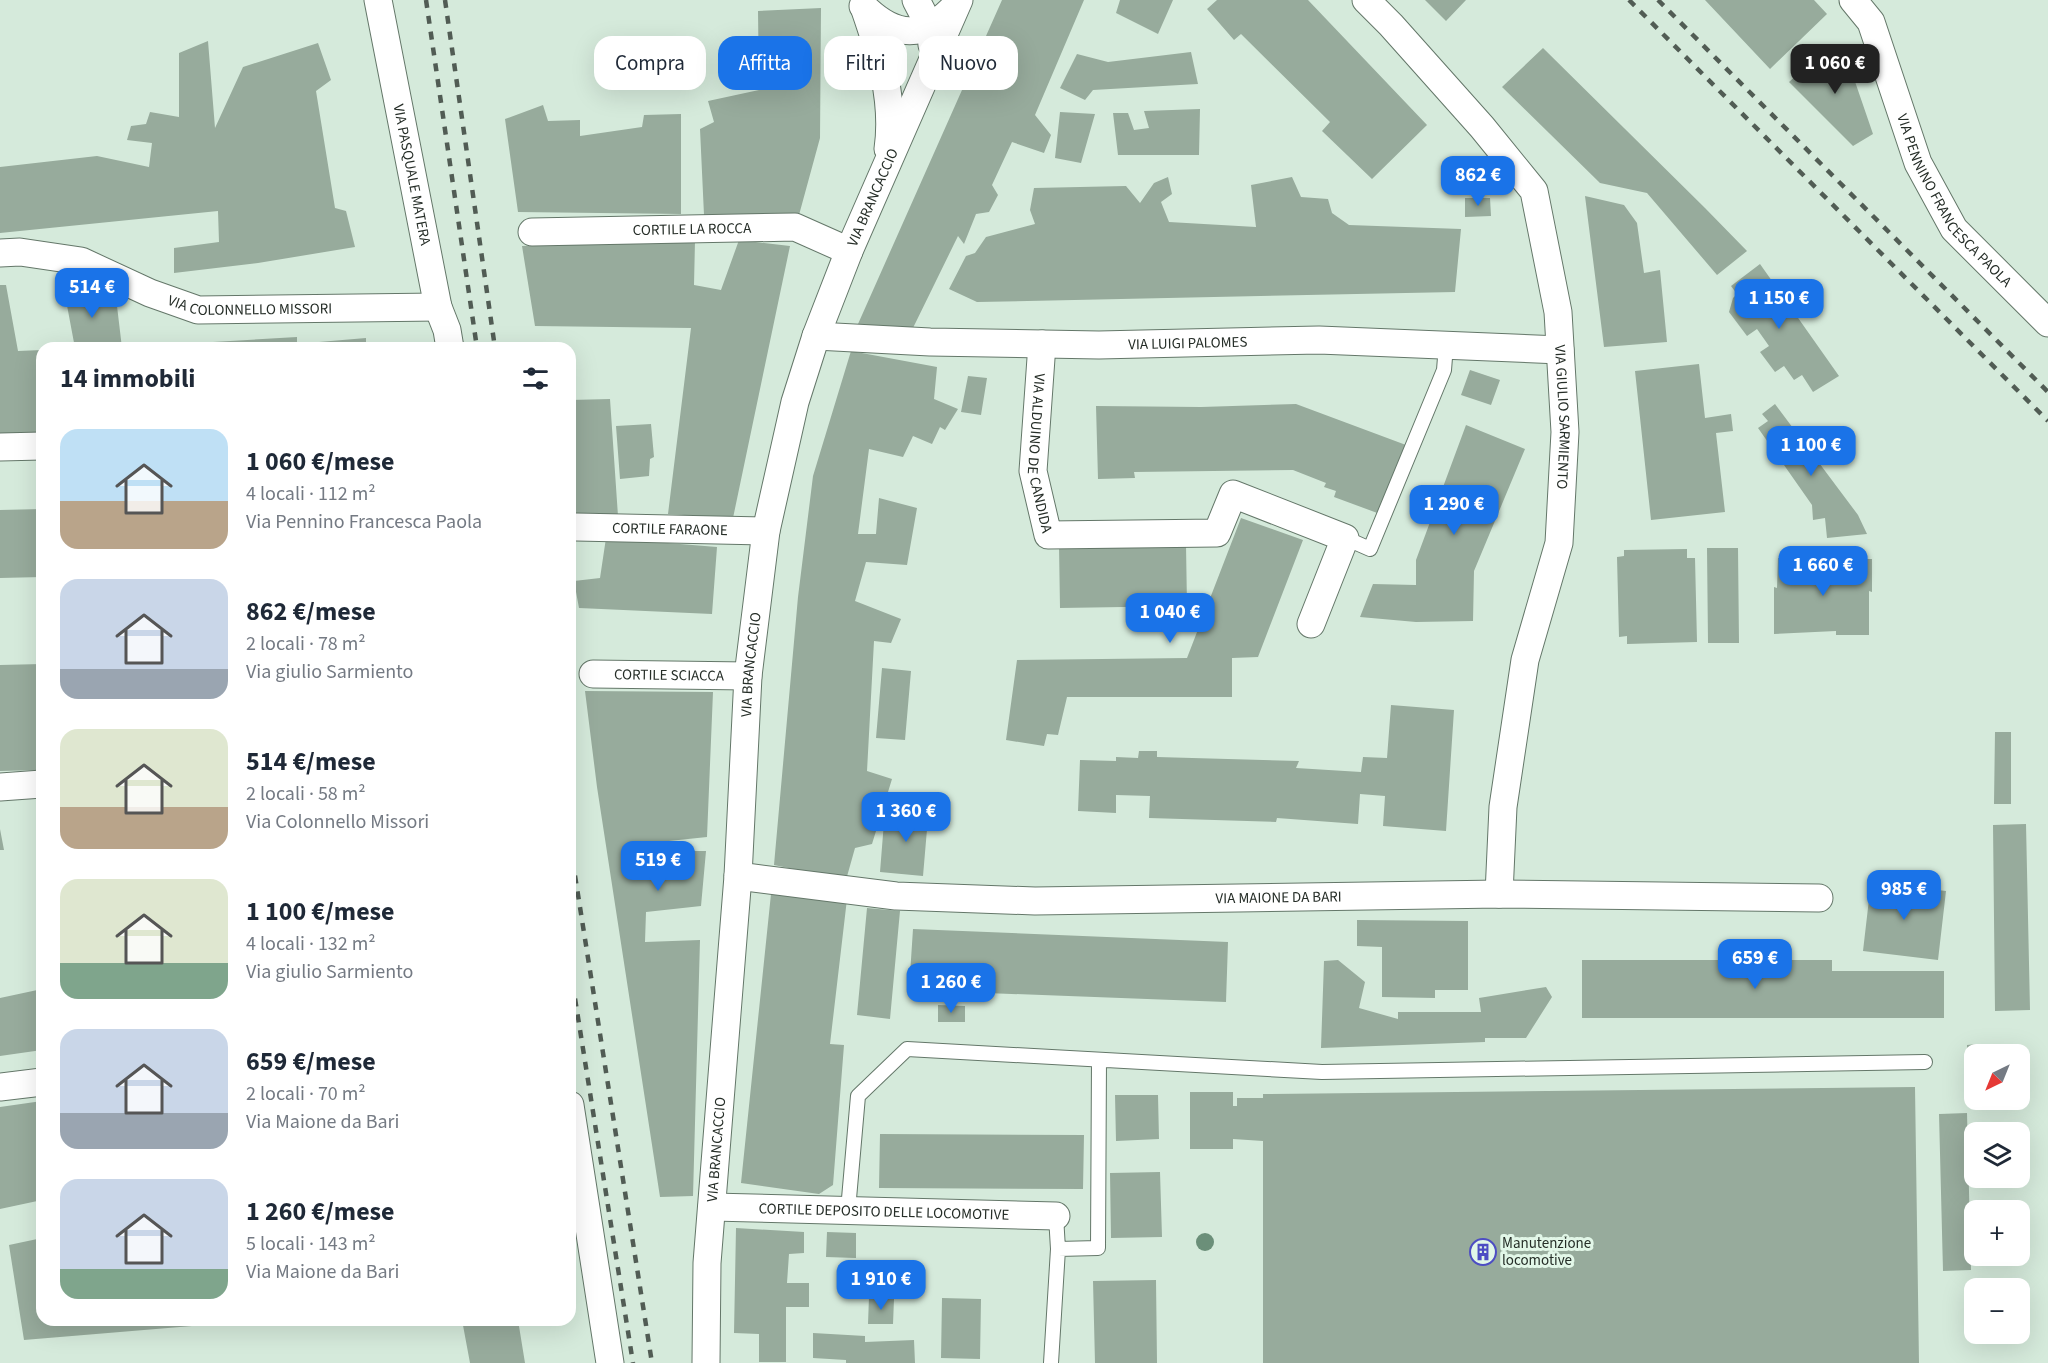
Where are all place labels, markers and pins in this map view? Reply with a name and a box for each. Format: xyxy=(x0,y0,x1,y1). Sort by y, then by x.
pin: 1 060 € xyxy=(1780,44,1890,95)
pin: 862 € xyxy=(1436,156,1520,207)
pin: 514 € xyxy=(50,268,134,319)
pin: 1 150 € xyxy=(1724,279,1834,330)
pin: 1 100 € xyxy=(1756,426,1866,477)
pin: 1 290 € xyxy=(1399,485,1509,536)
pin: 1 660 € xyxy=(1768,546,1878,597)
pin: 1 040 € xyxy=(1115,593,1225,644)
pin: 1 360 € xyxy=(851,792,961,843)
pin: 519 € xyxy=(616,841,700,892)
pin: 985 € xyxy=(1862,870,1946,921)
pin: 659 € xyxy=(1713,939,1797,990)
pin: 1 260 € xyxy=(896,963,1006,1014)
place label: Manutenzione locomotive xyxy=(1502,1233,1591,1271)
building icon: Manutenzione locomotive xyxy=(1468,1237,1498,1267)
pin: 1 910 € xyxy=(826,1260,936,1311)

